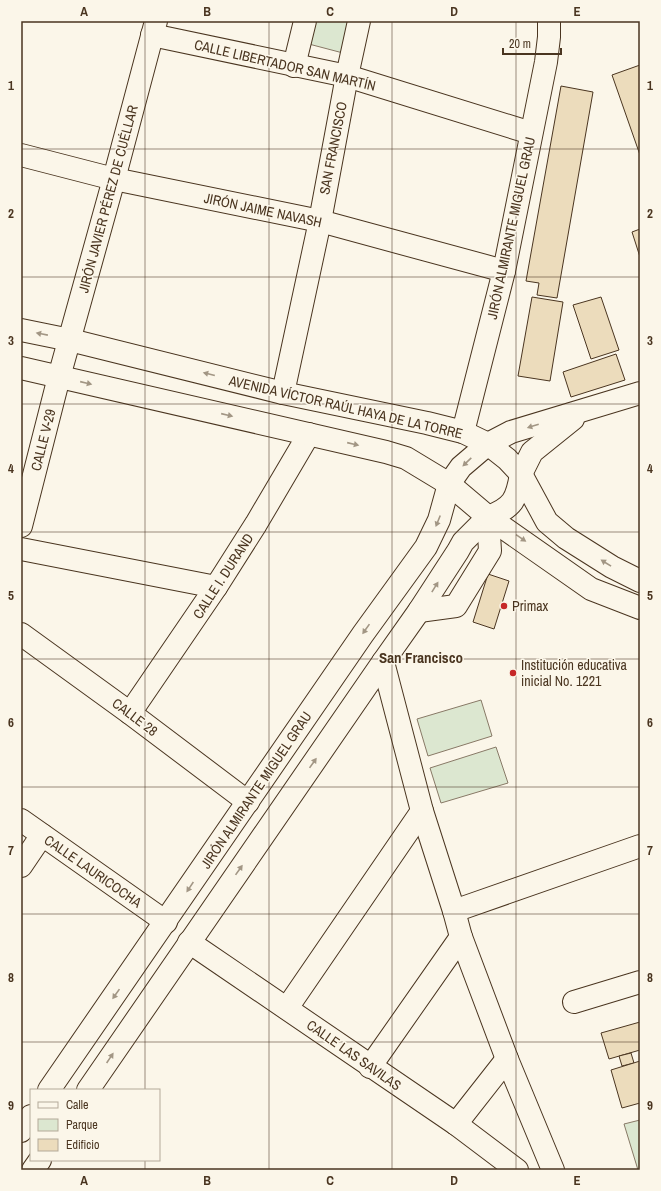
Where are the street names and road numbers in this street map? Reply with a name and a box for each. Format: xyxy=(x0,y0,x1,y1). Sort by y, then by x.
street label: CALLE LIBERTADOR SAN MARTÍN xyxy=(193,35,377,95)
street label: SAN FRANCISCO xyxy=(315,100,351,196)
street label: JIRÓN JAVIER PÉREZ DE CUÉLLAR xyxy=(74,103,142,295)
street label: JIRÓN ALMIRANTE MIGUEL GRAU xyxy=(483,135,539,321)
street label: JIRÓN JAIME NAVASH xyxy=(202,189,324,231)
street label: AVENIDA VÍCTOR RAÚL HAYA DE LA TORRE xyxy=(226,371,465,443)
street label: CALLE V-29 xyxy=(27,407,59,473)
street label: CALLE I. DURAND xyxy=(189,530,257,622)
street label: CALLE 28 xyxy=(109,694,161,740)
street label: JIRÓN ALMIRANTE MIGUEL GRAU xyxy=(197,708,315,872)
street label: CALLE LAURICOCHA xyxy=(41,831,145,911)
street label: CALLE LAS SAVILAS xyxy=(303,1016,405,1095)

